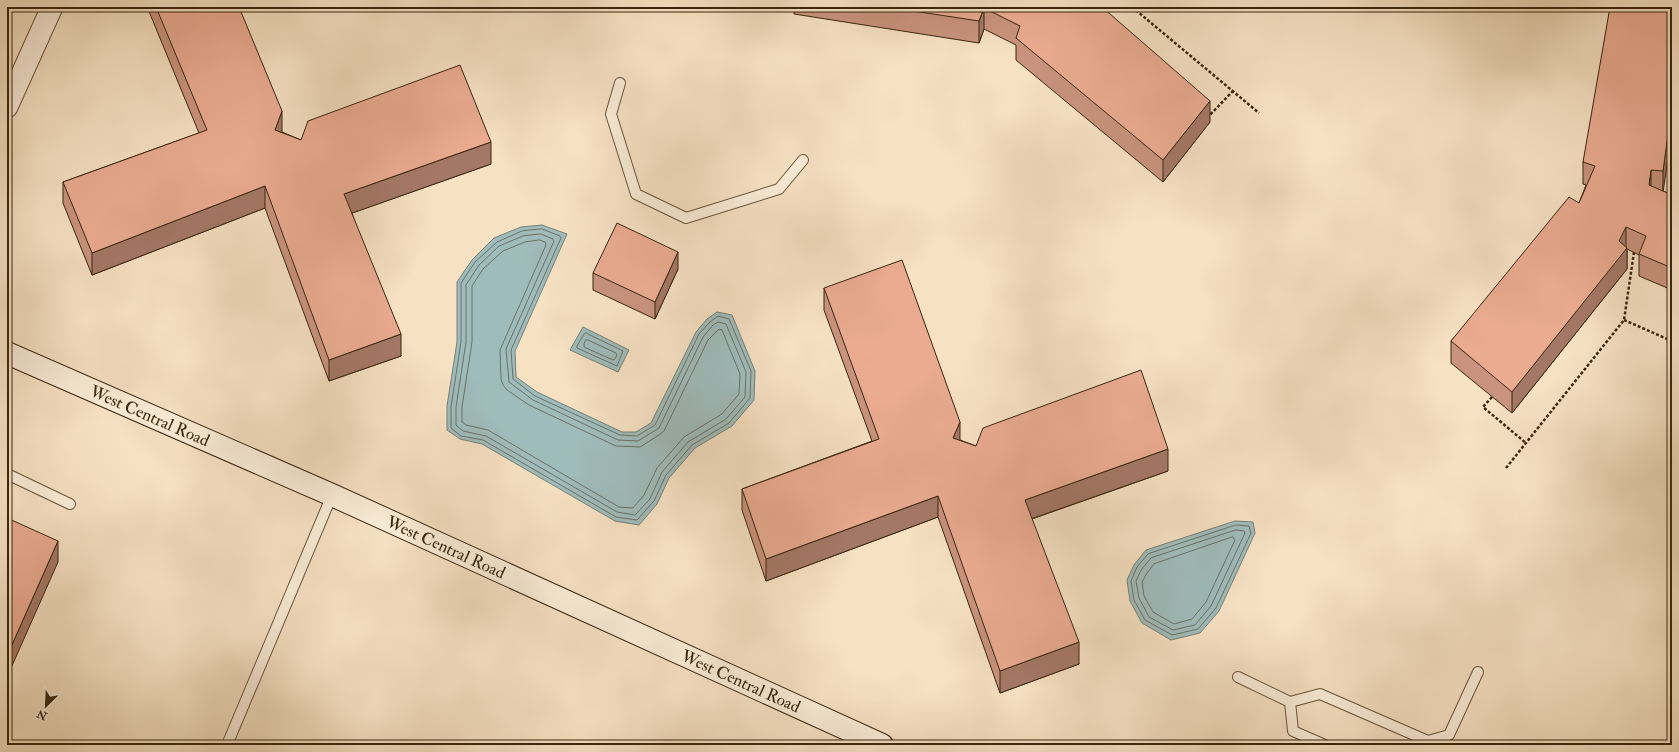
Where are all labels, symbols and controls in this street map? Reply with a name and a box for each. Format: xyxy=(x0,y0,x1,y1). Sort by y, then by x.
street label: West Central Road xyxy=(86,380,213,451)
street label: West Central Road xyxy=(382,511,509,584)
street label: West Central Road xyxy=(677,645,804,718)
north arrow xyxy=(26,686,66,726)
text: N xyxy=(34,706,50,723)

